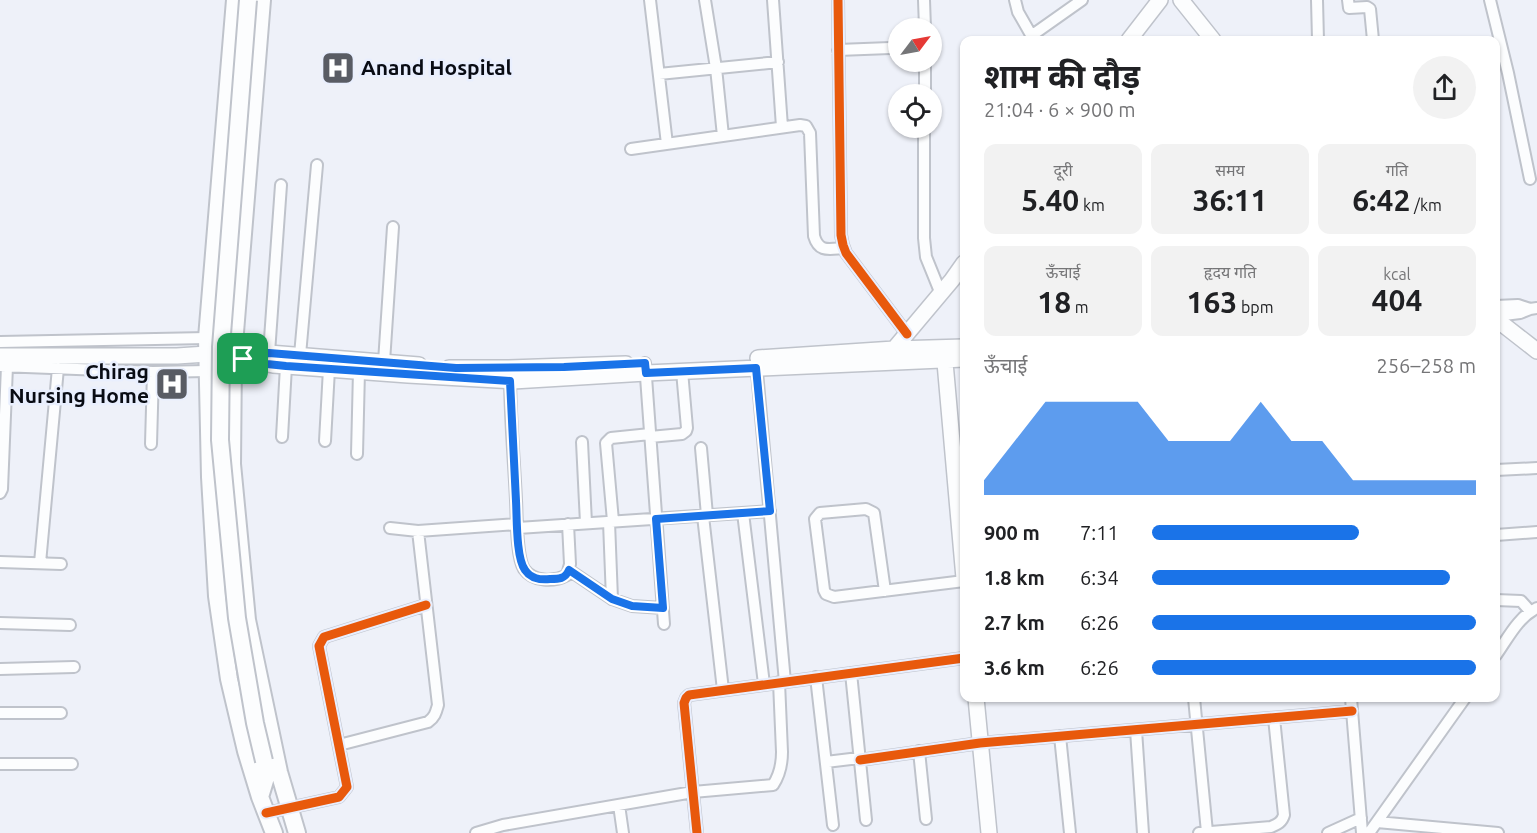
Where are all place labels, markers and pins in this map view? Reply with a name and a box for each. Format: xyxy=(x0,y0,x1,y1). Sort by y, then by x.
hospital icon: Anand Hospital xyxy=(320,50,356,86)
place label: Anand Hospital xyxy=(361,55,512,79)
pin xyxy=(217,333,268,384)
place label: Chirag Nursing Home xyxy=(9,359,149,407)
hospital icon: Chirag Nursing Home xyxy=(154,366,190,402)

